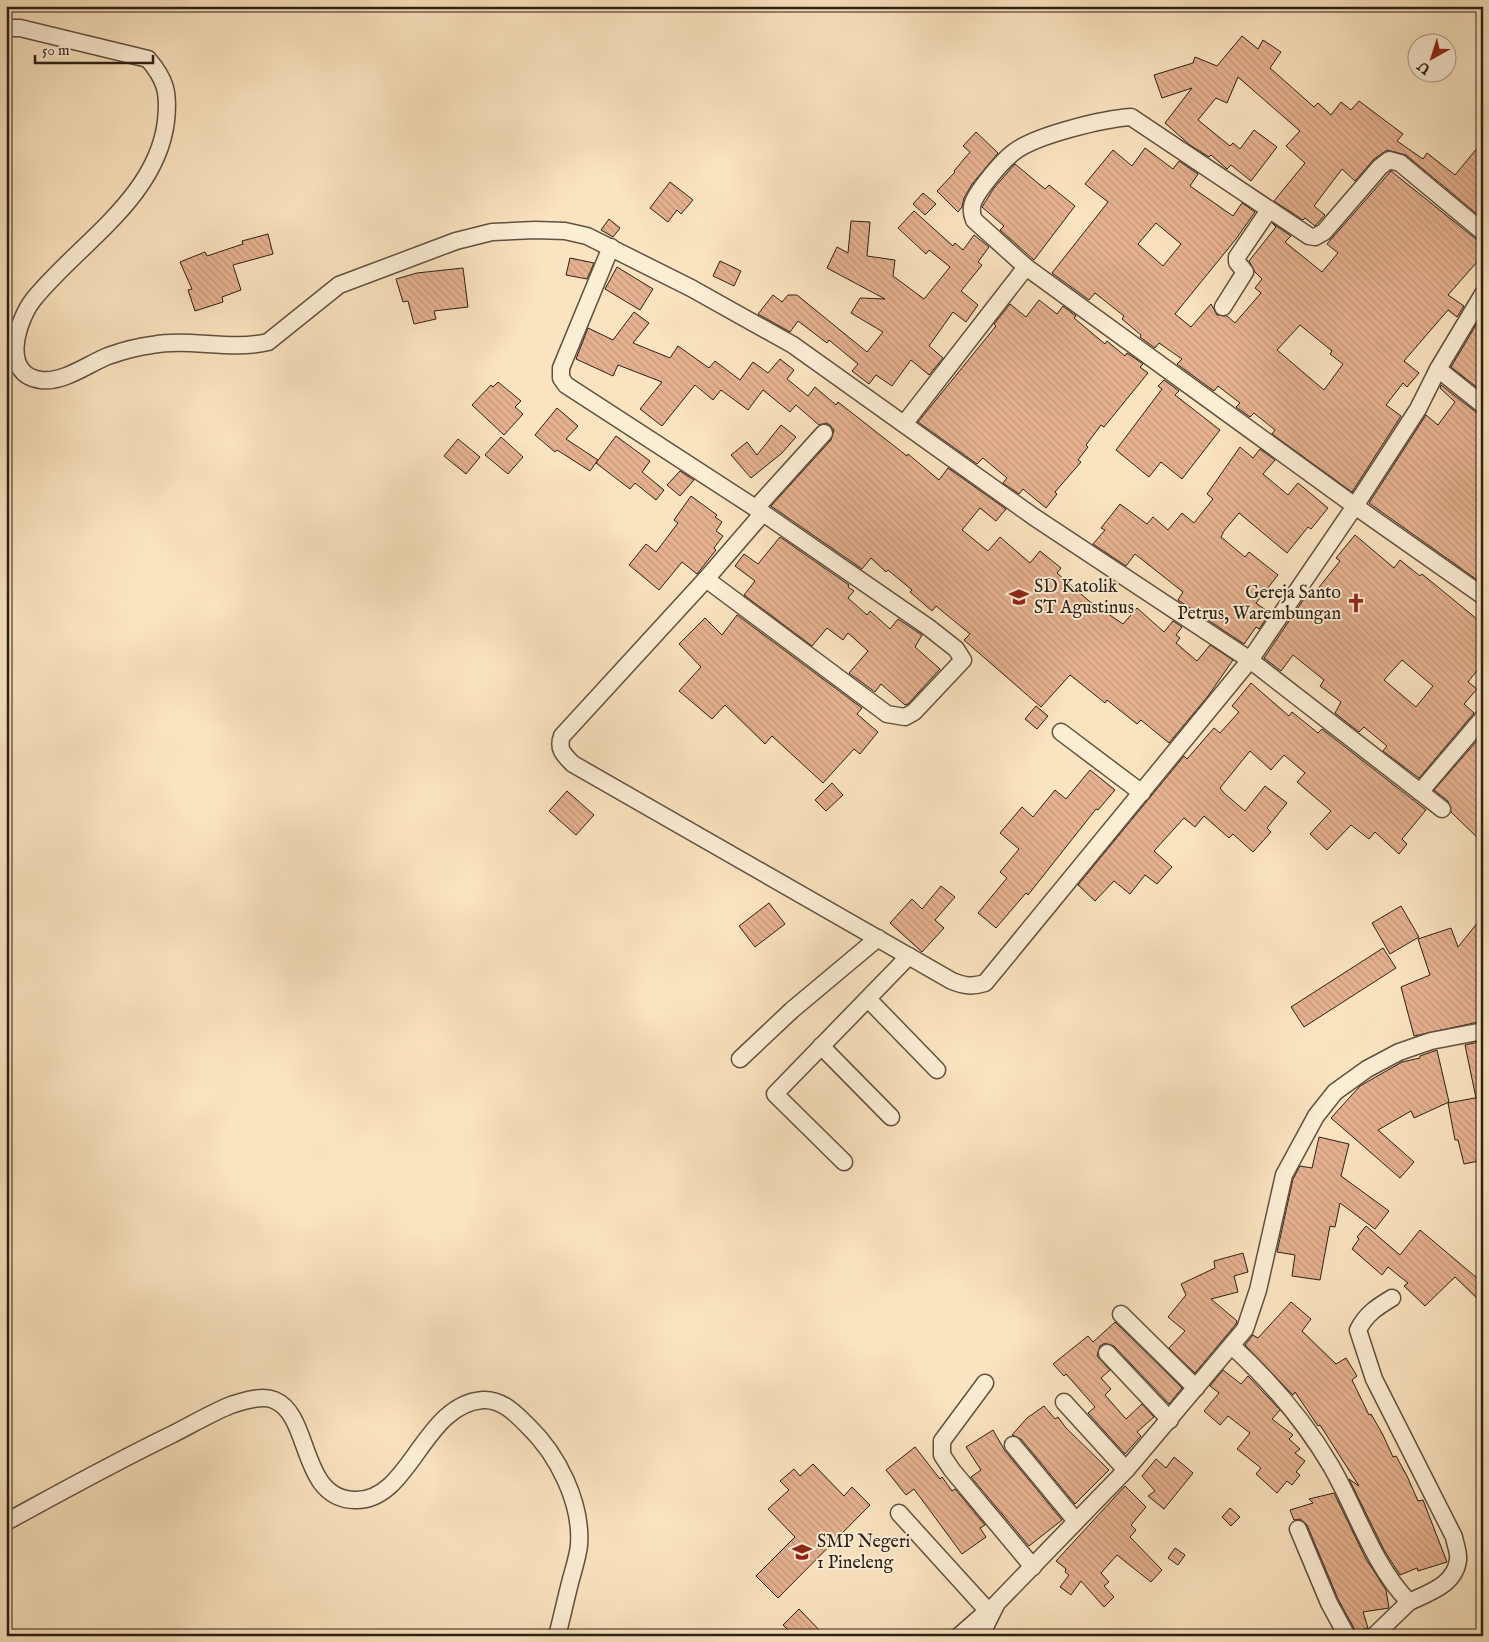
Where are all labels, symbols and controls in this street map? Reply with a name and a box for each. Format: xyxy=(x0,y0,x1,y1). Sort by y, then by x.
scale bar xyxy=(35,32,152,64)
north arrow xyxy=(1406,32,1456,82)
text: 50 m xyxy=(42,41,70,60)
text: U xyxy=(1413,56,1435,79)
place label: SD Katolik ST Agustinus xyxy=(1034,576,1134,620)
place label: Gereja Santo Petrus, Warembungan xyxy=(1177,582,1341,626)
school or university icon: SD Katolik ST Agustinus xyxy=(1008,586,1030,608)
church icon: Gereja Santo Petrus, Warembungan xyxy=(1345,592,1367,614)
place label: SMP Negeri 1 Pineleng xyxy=(817,1531,910,1575)
school or university icon: SMP Negeri 1 Pineleng xyxy=(791,1541,813,1563)

